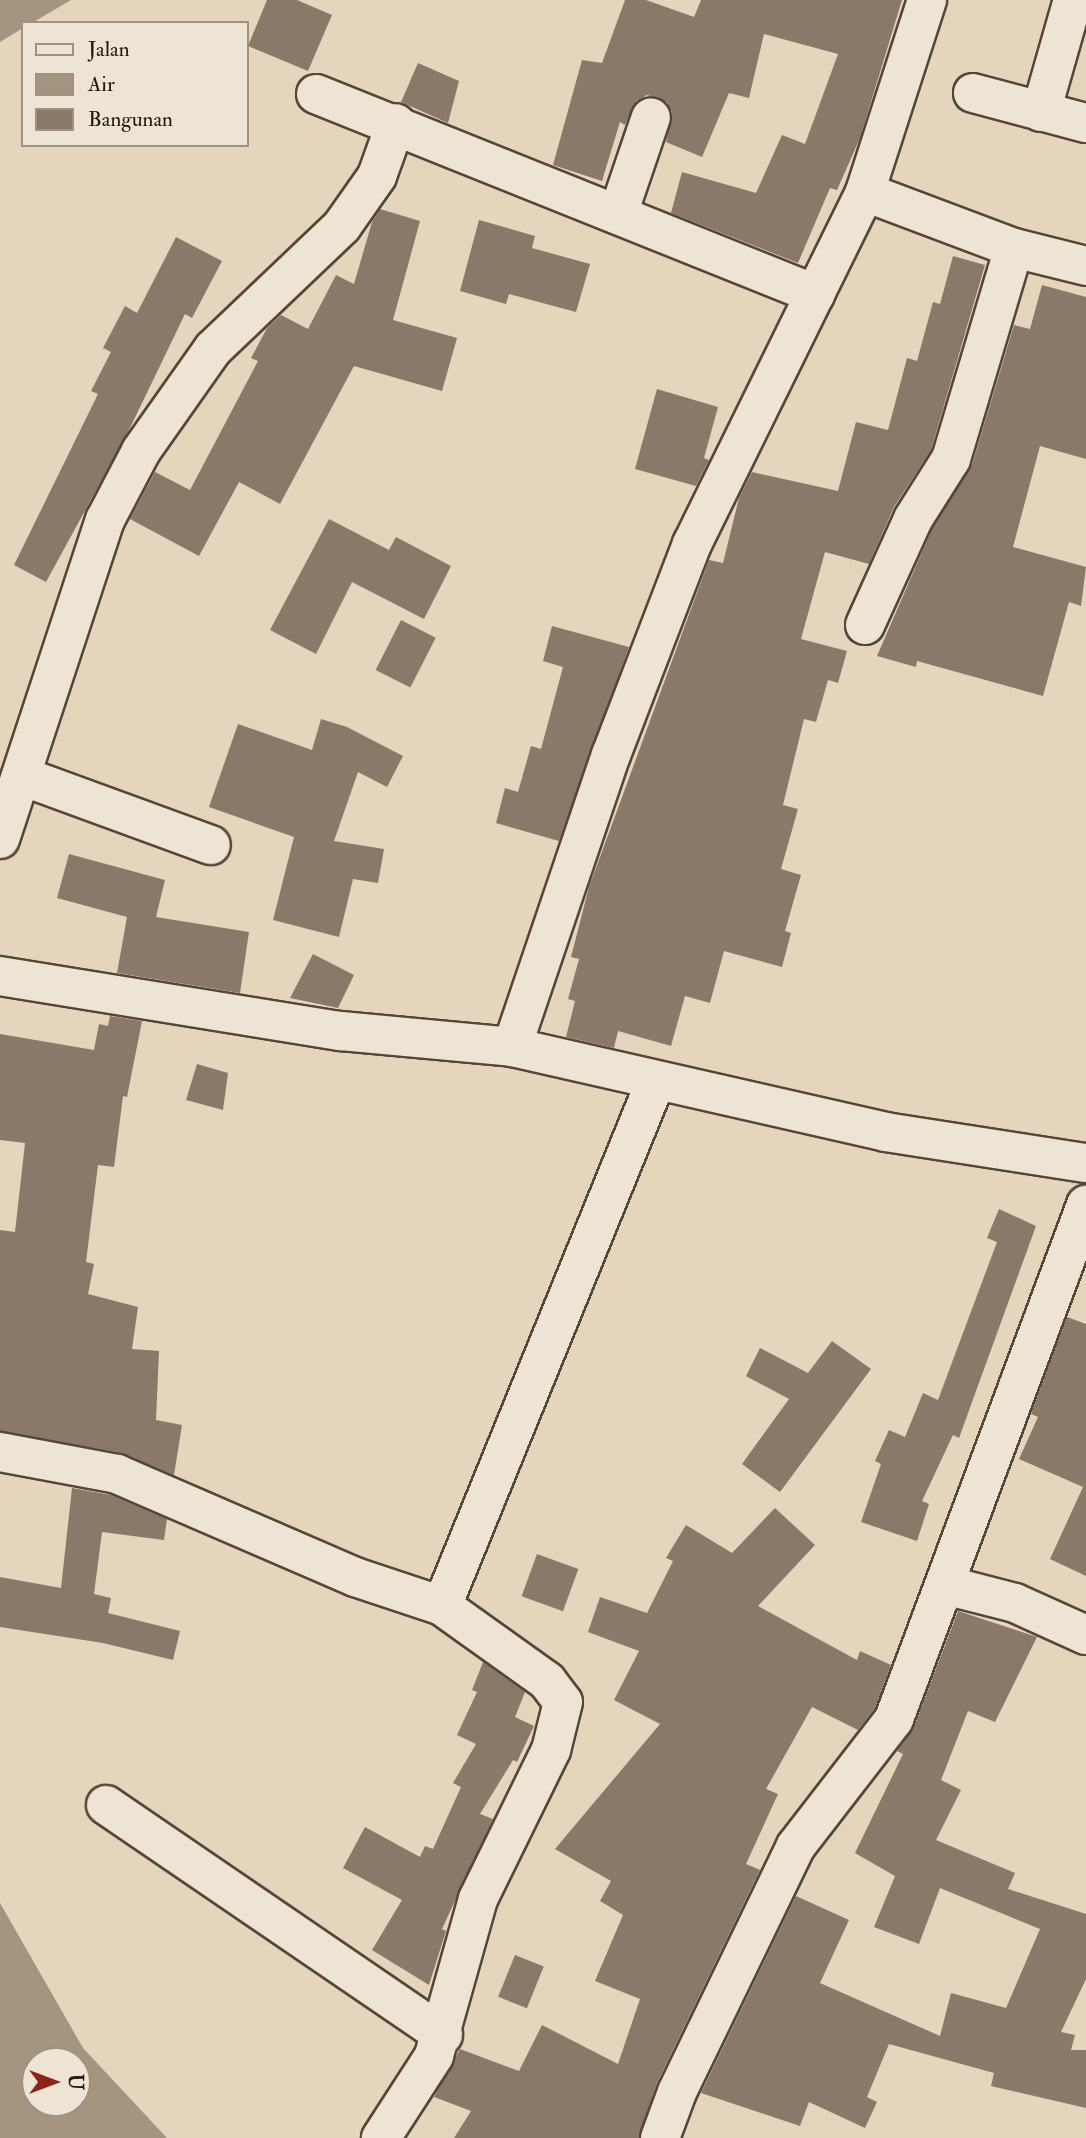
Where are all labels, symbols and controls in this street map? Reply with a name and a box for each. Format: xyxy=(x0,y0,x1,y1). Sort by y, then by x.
legend xyxy=(21,21,248,147)
text: Jalan xyxy=(88,36,130,63)
text: Air xyxy=(88,71,115,98)
text: Bangunan xyxy=(88,106,173,133)
north arrow xyxy=(21,2047,91,2117)
text: U xyxy=(63,2074,87,2090)

